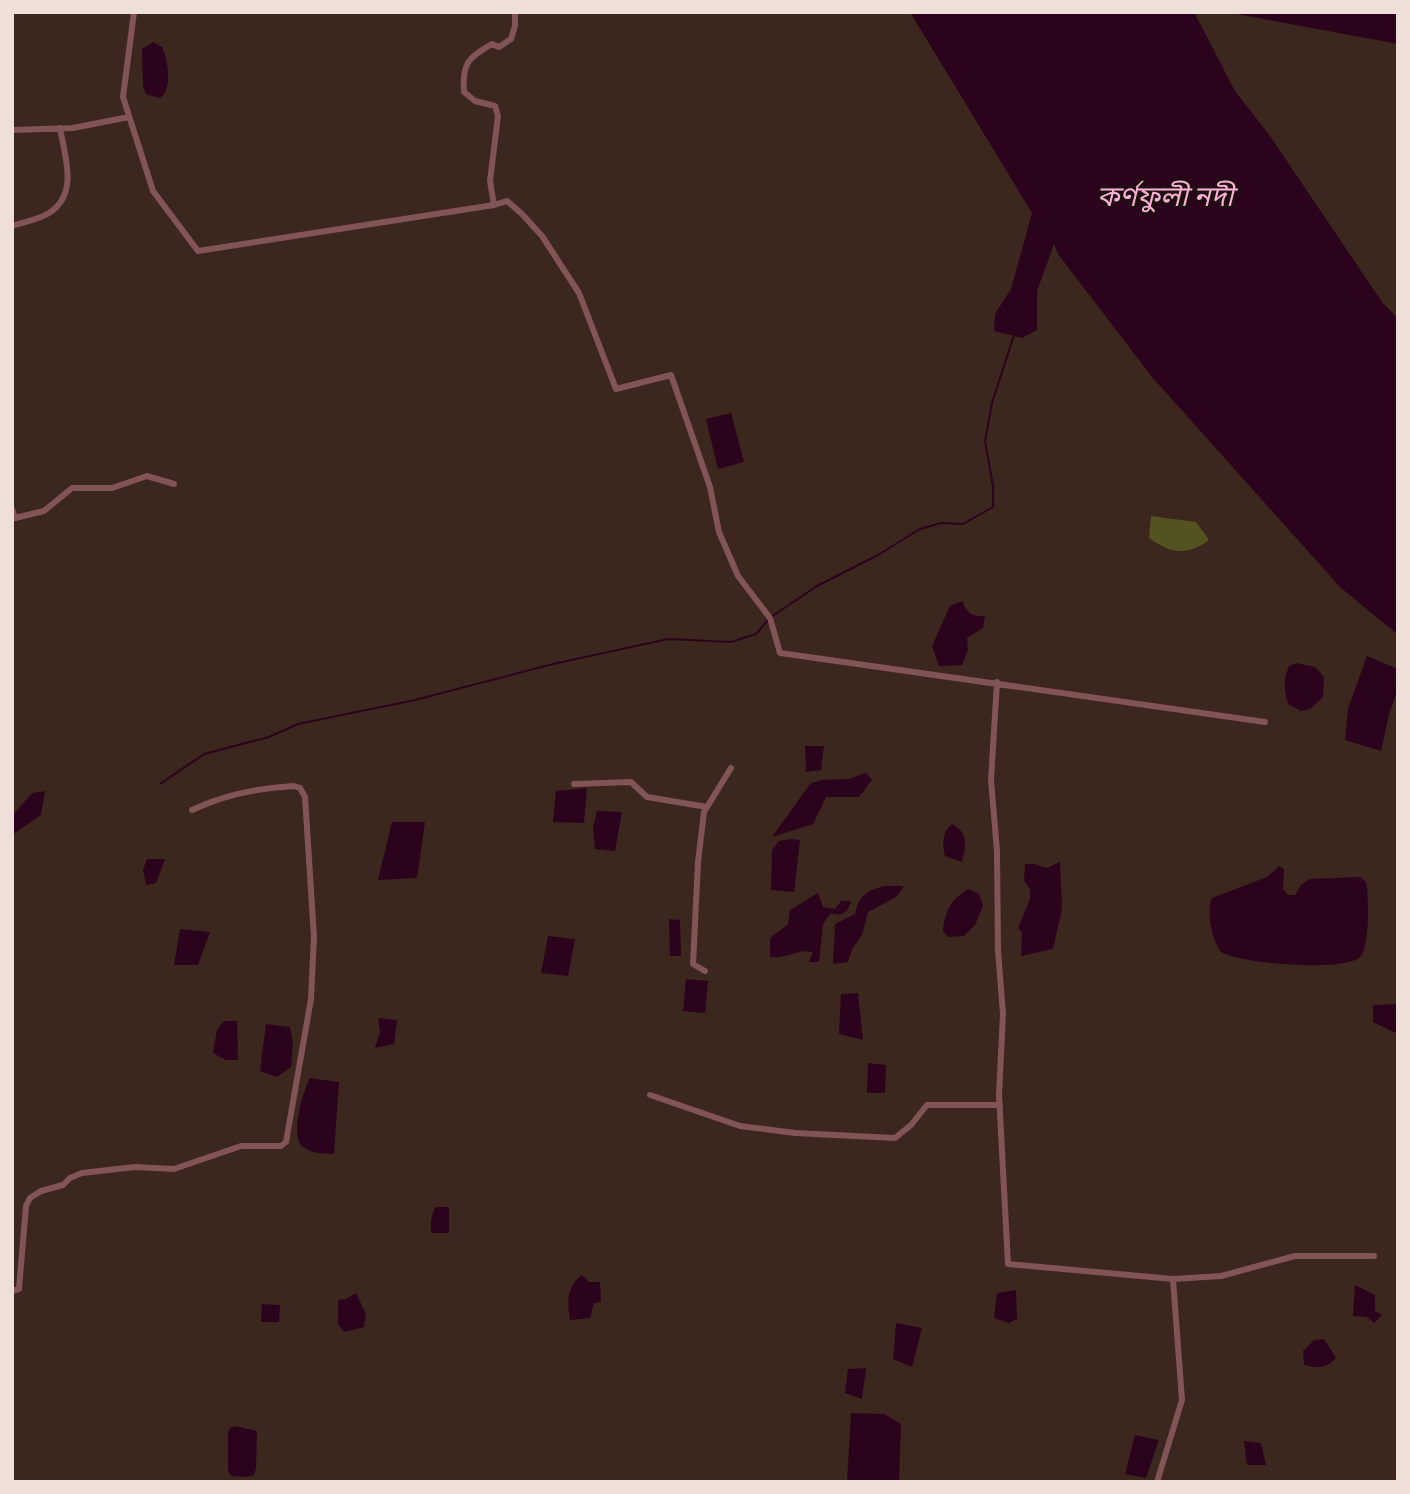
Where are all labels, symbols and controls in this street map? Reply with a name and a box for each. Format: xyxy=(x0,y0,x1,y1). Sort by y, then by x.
water label: কর্ণফুলী নদী xyxy=(1097,179,1239,213)

